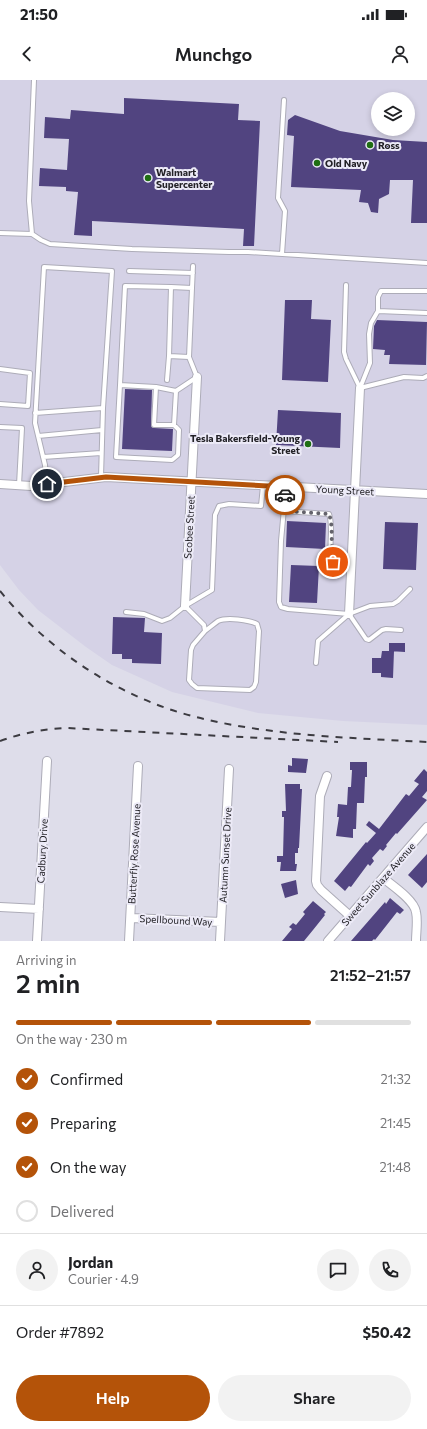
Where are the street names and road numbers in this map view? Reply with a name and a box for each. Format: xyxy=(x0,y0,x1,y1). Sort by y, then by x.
street label: Young Street xyxy=(315,482,375,498)
street label: Scobee Street xyxy=(181,495,197,559)
street label: Butterfly Rose Avenue xyxy=(125,804,143,904)
street label: Autumn Sunset Drive xyxy=(217,807,233,903)
street label: Cadbury Drive xyxy=(34,818,50,884)
street label: Sweet Sunblaze Avenue xyxy=(339,840,417,928)
street label: Spellbound Way xyxy=(139,912,213,928)

